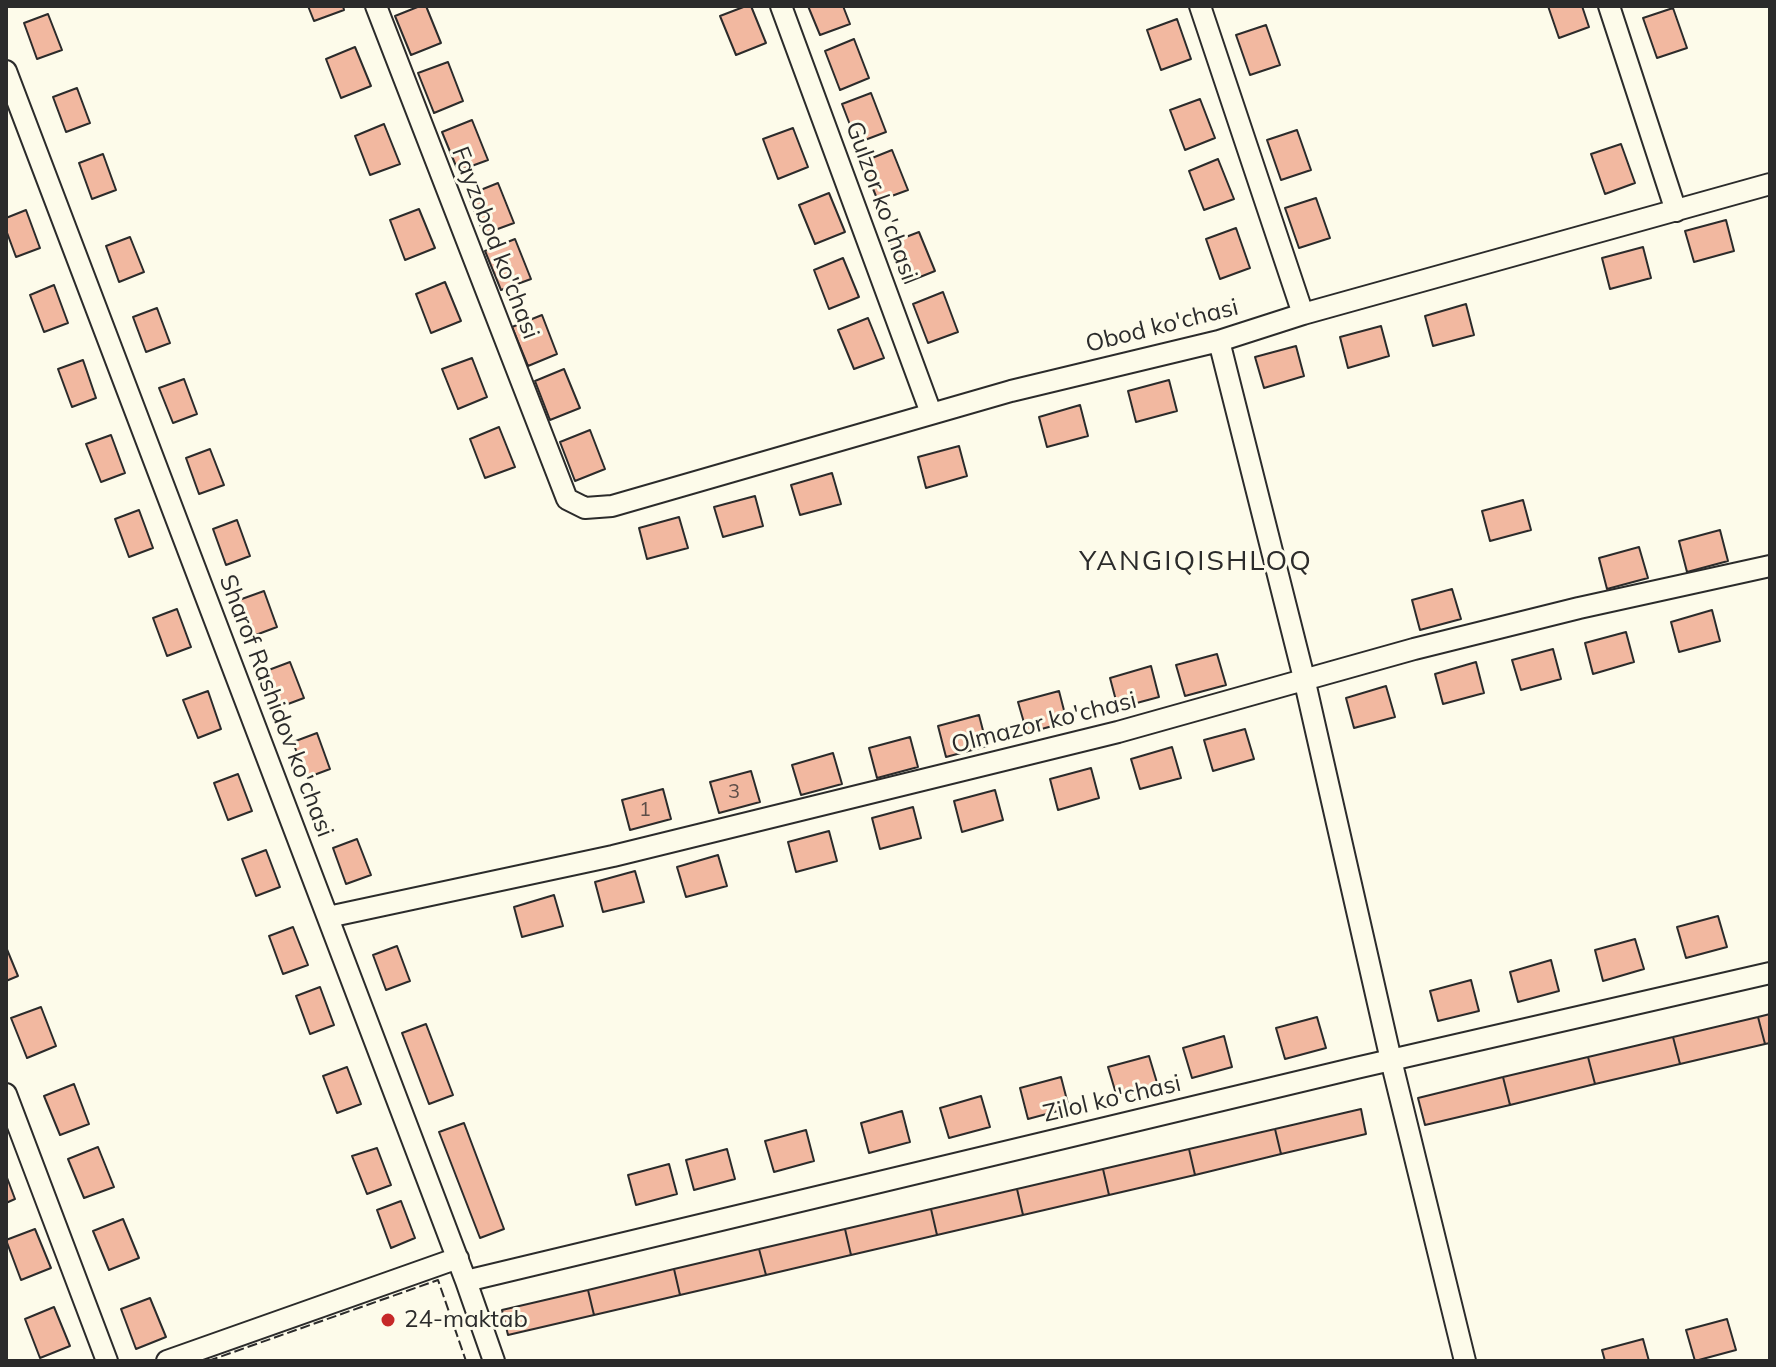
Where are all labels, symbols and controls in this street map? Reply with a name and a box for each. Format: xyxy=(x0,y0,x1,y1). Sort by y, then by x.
street label: Gulzor ko'chasi xyxy=(839,118,923,284)
street label: Fayzobod ko'chasi xyxy=(445,143,545,343)
street label: Obod ko'chasi xyxy=(1083,293,1241,359)
district label: YANGIQISHLOQ xyxy=(1079,545,1313,579)
street label: Sharof Rashidov ko'chasi xyxy=(213,571,339,841)
street label: Olmazor ko'chasi xyxy=(949,686,1139,760)
house number: 3 xyxy=(728,780,740,804)
house number: 1 xyxy=(639,798,651,822)
street label: Zilol ko'chasi xyxy=(1040,1069,1184,1129)
place label: 24-maktab xyxy=(404,1306,528,1334)
marker: 24-maktab xyxy=(379,1311,397,1329)

